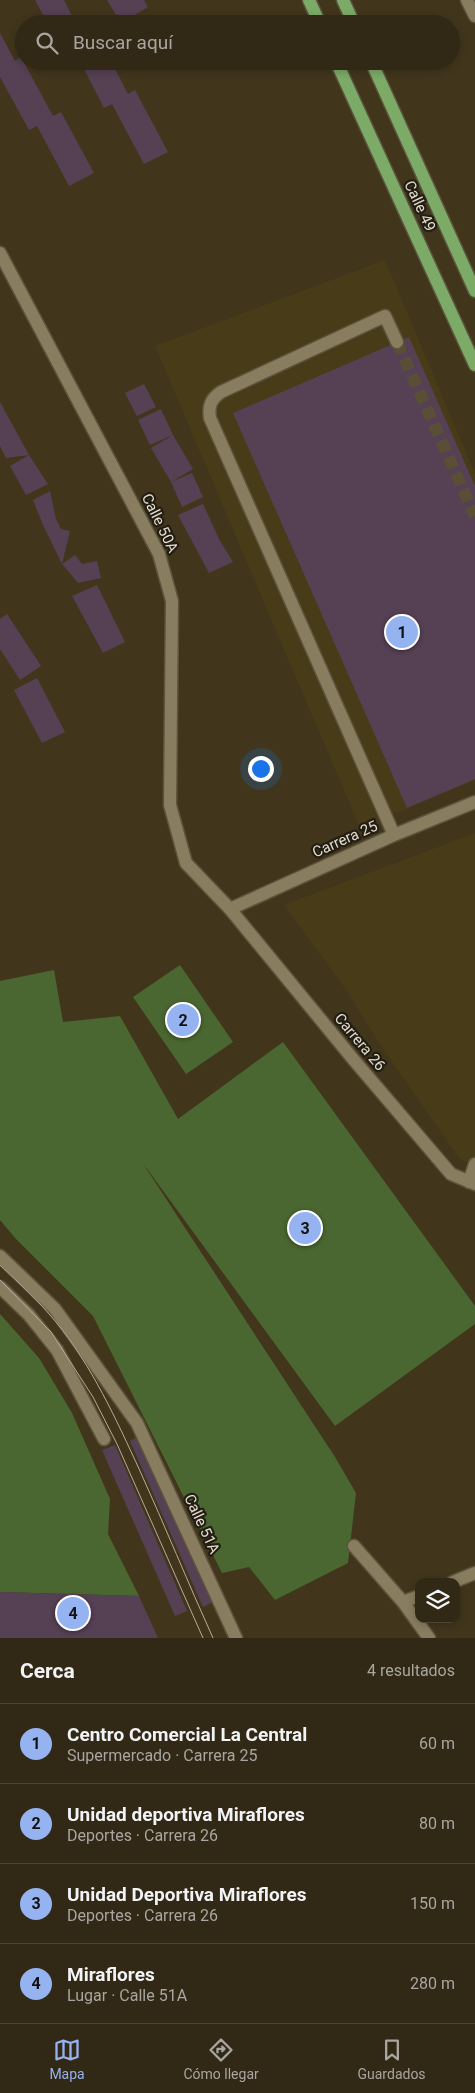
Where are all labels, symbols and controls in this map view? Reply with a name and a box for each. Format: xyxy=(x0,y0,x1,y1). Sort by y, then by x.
search box xyxy=(15,15,460,70)
icon: search xyxy=(33,29,61,57)
text: Buscar aquí xyxy=(73,31,173,54)
street label: Calle 49 xyxy=(400,178,440,234)
street label: Calle 50A xyxy=(138,490,182,556)
pin: 1 xyxy=(386,613,418,651)
your location xyxy=(248,756,274,782)
street label: Carrera 25 xyxy=(310,817,380,861)
pin: 2 xyxy=(167,1001,199,1039)
street label: Carrera 26 xyxy=(331,1010,389,1074)
pin: 3 xyxy=(289,1209,321,1247)
street label: Calle 51A xyxy=(180,1491,224,1557)
map controls xyxy=(415,1578,460,1623)
button: layers xyxy=(415,1578,460,1623)
pin: 4 xyxy=(57,1594,89,1632)
text: Cerca xyxy=(20,1659,75,1683)
text: 4 resultados xyxy=(367,1661,455,1680)
text: Centro Comercial La Central xyxy=(67,1723,307,1746)
text: 1 xyxy=(31,1734,41,1753)
text: 60 m xyxy=(419,1734,455,1753)
text: Supermercado · Carrera 25 xyxy=(67,1746,257,1765)
text: Unidad deportiva Miraflores xyxy=(67,1803,305,1826)
text: 2 xyxy=(31,1814,41,1833)
text: 80 m xyxy=(419,1814,455,1833)
text: Deportes · Carrera 26 xyxy=(67,1826,218,1845)
text: Unidad Deportiva Miraflores xyxy=(67,1883,306,1906)
text: 3 xyxy=(31,1894,41,1913)
text: 150 m xyxy=(410,1894,455,1913)
text: Deportes · Carrera 26 xyxy=(67,1906,218,1925)
text: Miraflores xyxy=(67,1963,155,1986)
text: 4 xyxy=(31,1974,41,1993)
text: 280 m xyxy=(410,1974,455,1993)
text: Lugar · Calle 51A xyxy=(67,1986,187,2005)
tab: Mapa xyxy=(49,2036,85,2082)
tab: Cómo llegar xyxy=(183,2036,259,2082)
tab: Guardados xyxy=(358,2036,426,2082)

